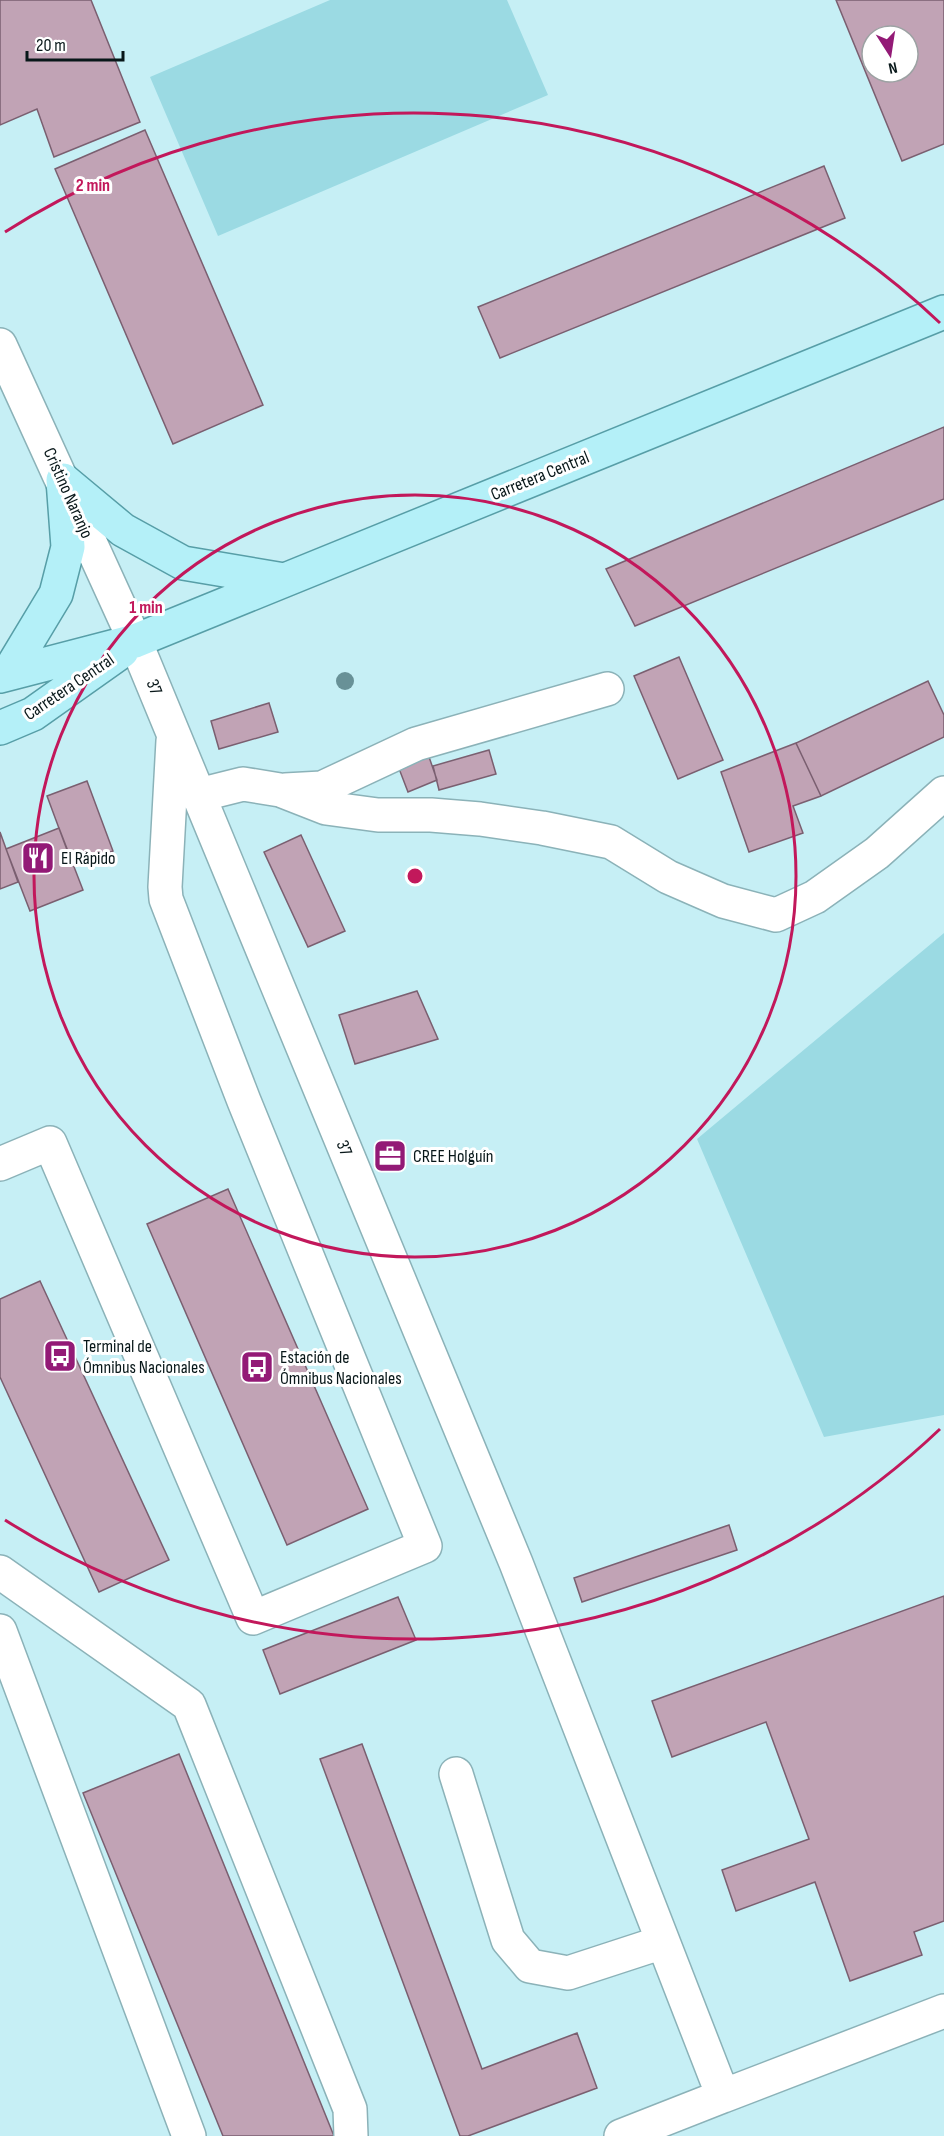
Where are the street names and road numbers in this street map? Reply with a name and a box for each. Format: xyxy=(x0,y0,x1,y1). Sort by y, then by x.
street label: Cristino Naranjo xyxy=(39,445,97,541)
street label: Carretera Central xyxy=(488,447,592,505)
street label: Carretera Central xyxy=(20,649,118,725)
street label: 37 xyxy=(142,676,167,699)
street label: 37 xyxy=(332,1137,357,1160)

